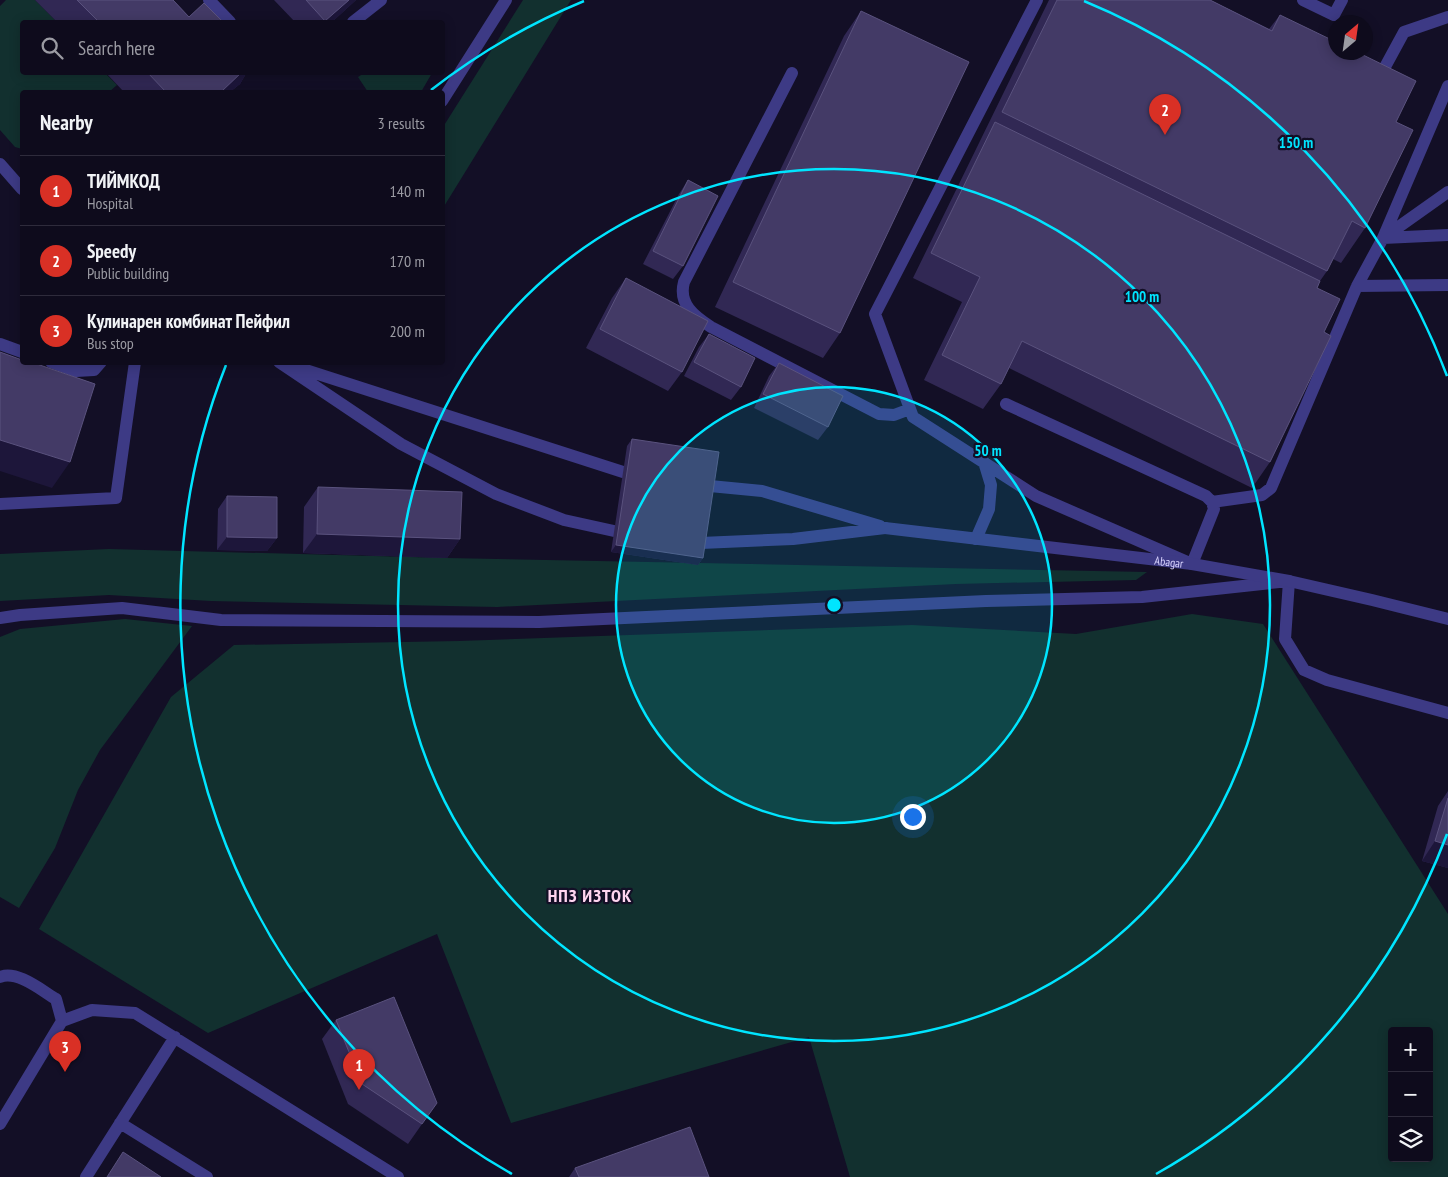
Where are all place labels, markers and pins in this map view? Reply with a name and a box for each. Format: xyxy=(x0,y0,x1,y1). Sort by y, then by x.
pin: 2 xyxy=(1149,94,1181,135)
centre of rings xyxy=(825,596,843,614)
pin: 3 xyxy=(49,1031,81,1072)
pin: 1 xyxy=(343,1049,375,1090)

